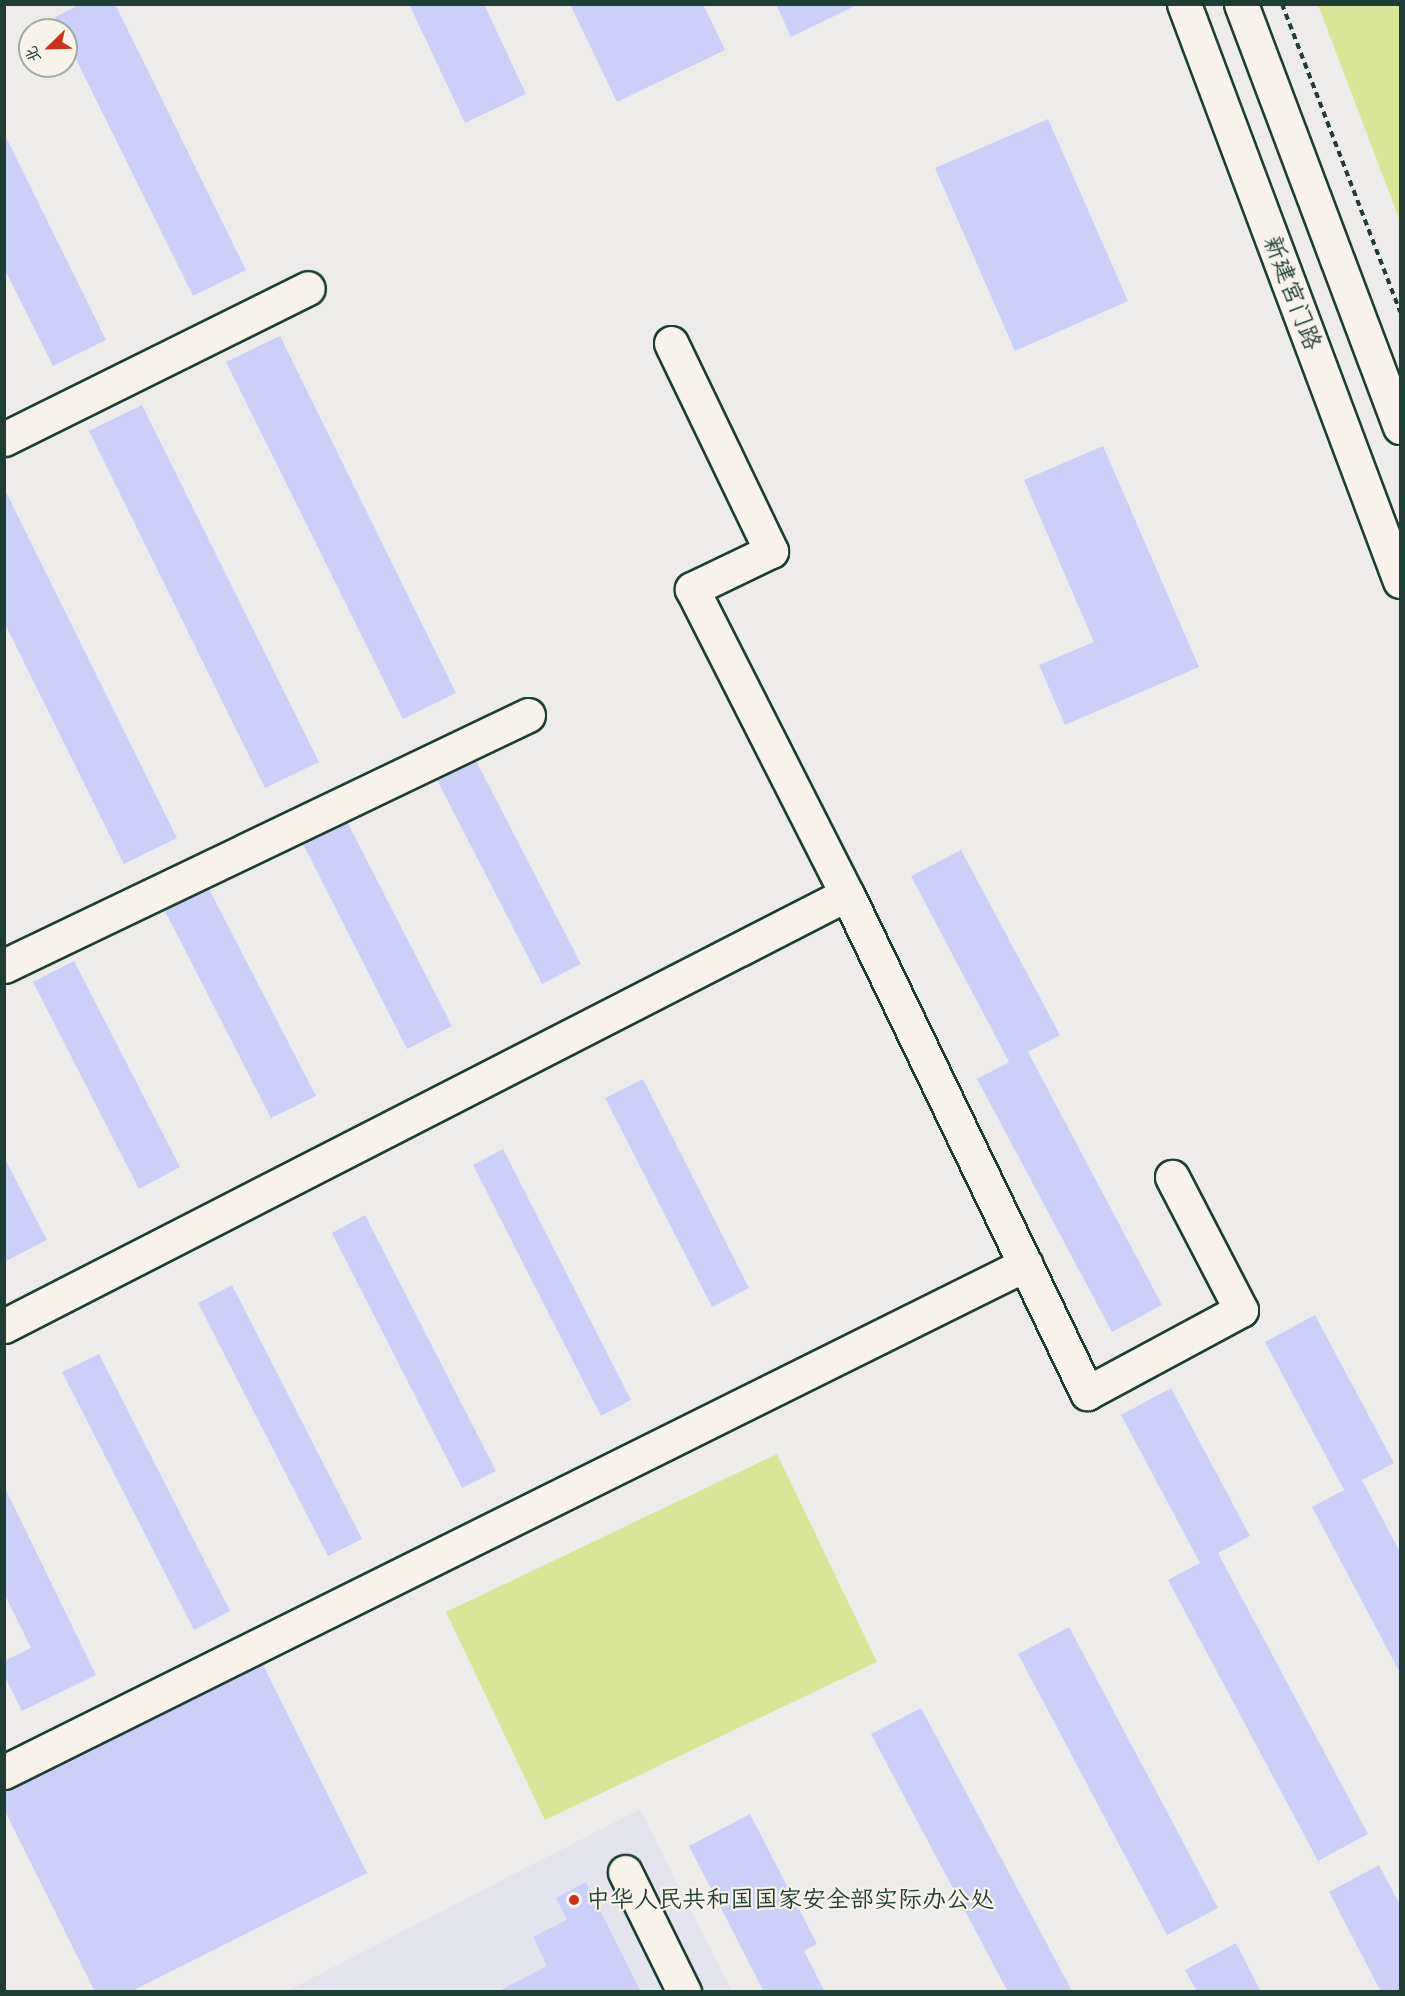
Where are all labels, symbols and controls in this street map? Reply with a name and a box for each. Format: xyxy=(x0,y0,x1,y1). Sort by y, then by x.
north arrow xyxy=(18,18,78,78)
text: 北 xyxy=(21,43,46,66)
street label: 新建宫门路 xyxy=(1257,232,1327,354)
place label: 中华人民共和国国家安全部实际办公处 xyxy=(586,1886,994,1914)
marker: 中华人民共和国国家安全部实际办公处 xyxy=(567,1893,581,1907)

